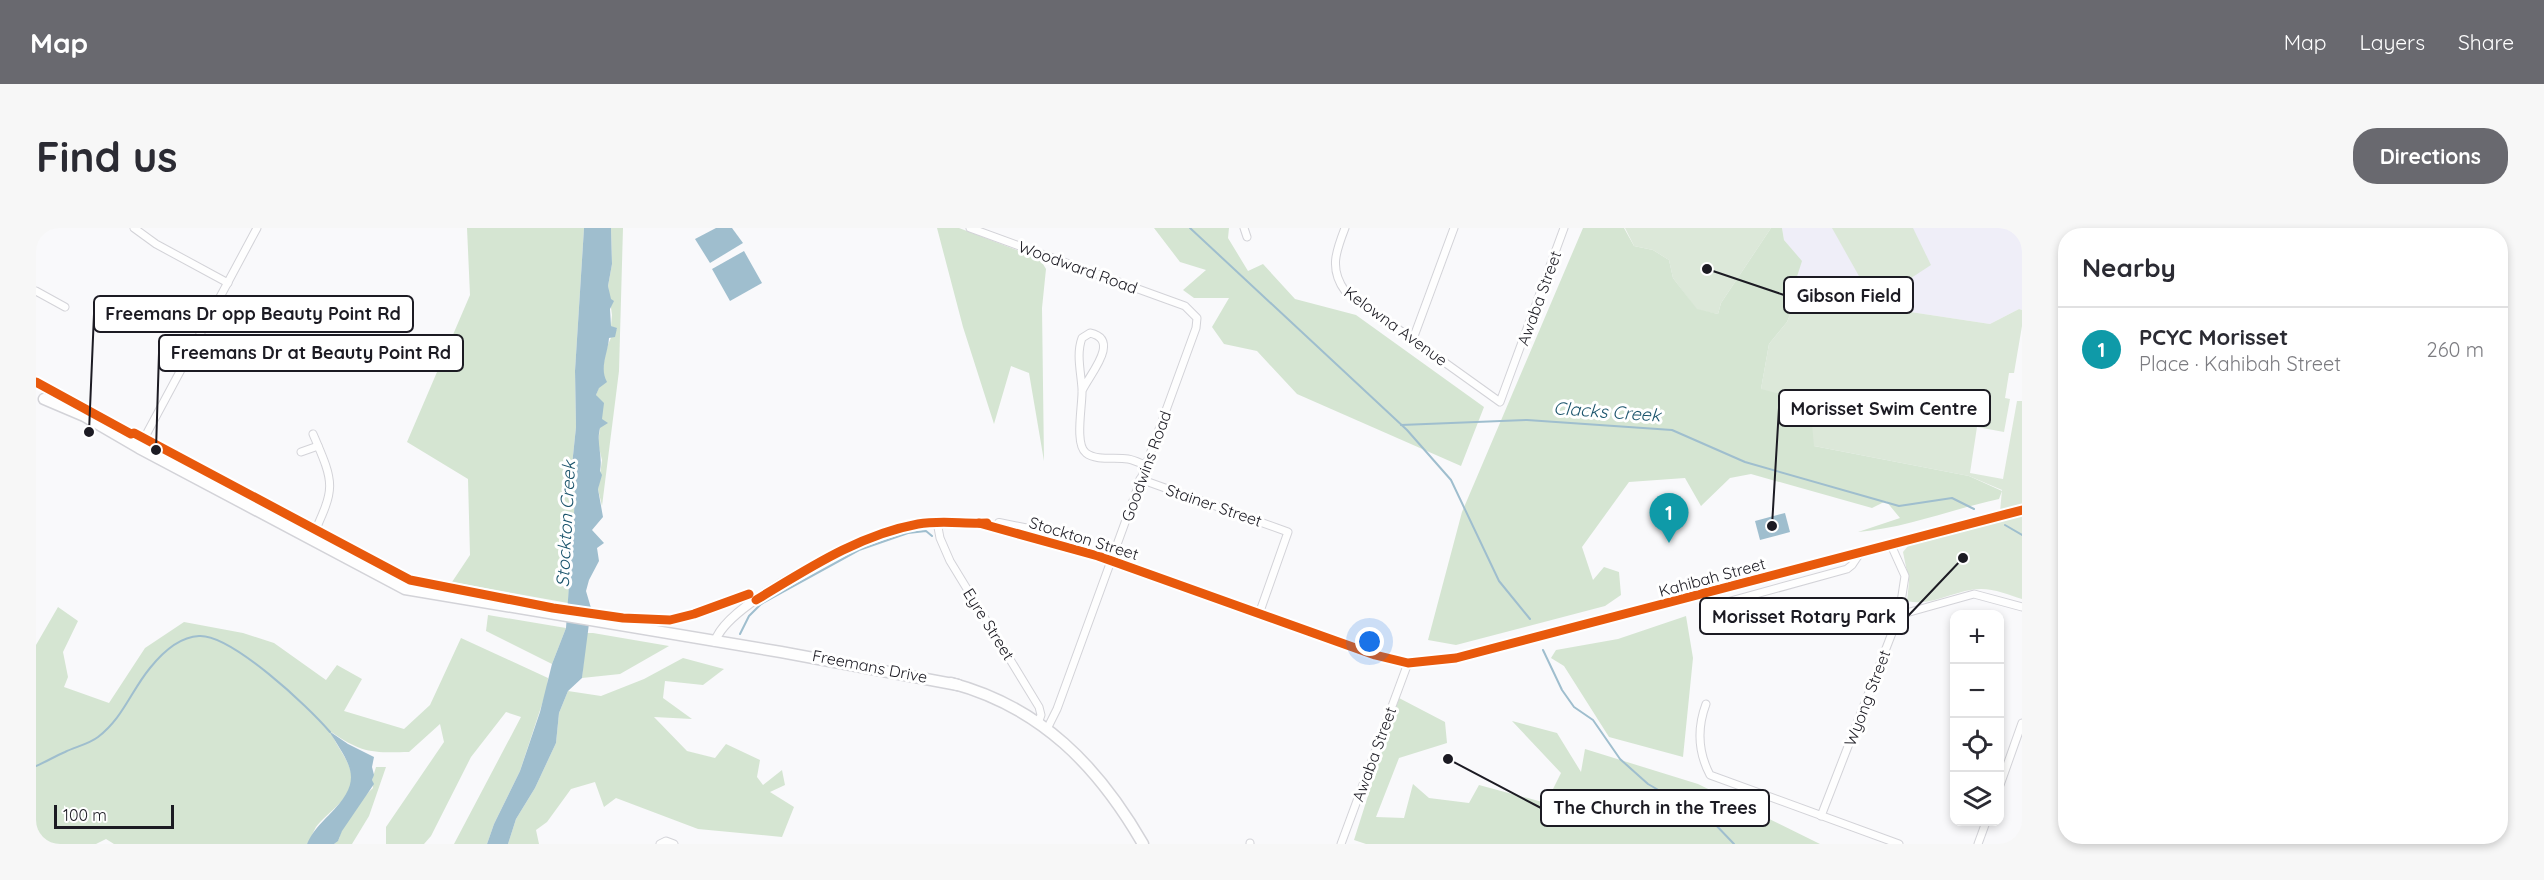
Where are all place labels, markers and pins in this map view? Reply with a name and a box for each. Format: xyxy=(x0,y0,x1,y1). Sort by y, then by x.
callout: Gibson Field xyxy=(1784,277,1913,313)
callout: Freemans Dr opp Beauty Point Rd xyxy=(94,296,413,332)
callout: Freemans Dr at Beauty Point Rd xyxy=(159,335,463,371)
callout: Morisset Swim Centre xyxy=(1779,390,1990,426)
pin: 1 xyxy=(1650,494,1688,543)
callout: Morisset Rotary Park xyxy=(1700,598,1908,634)
callout: The Church in the Trees xyxy=(1541,790,1769,826)

